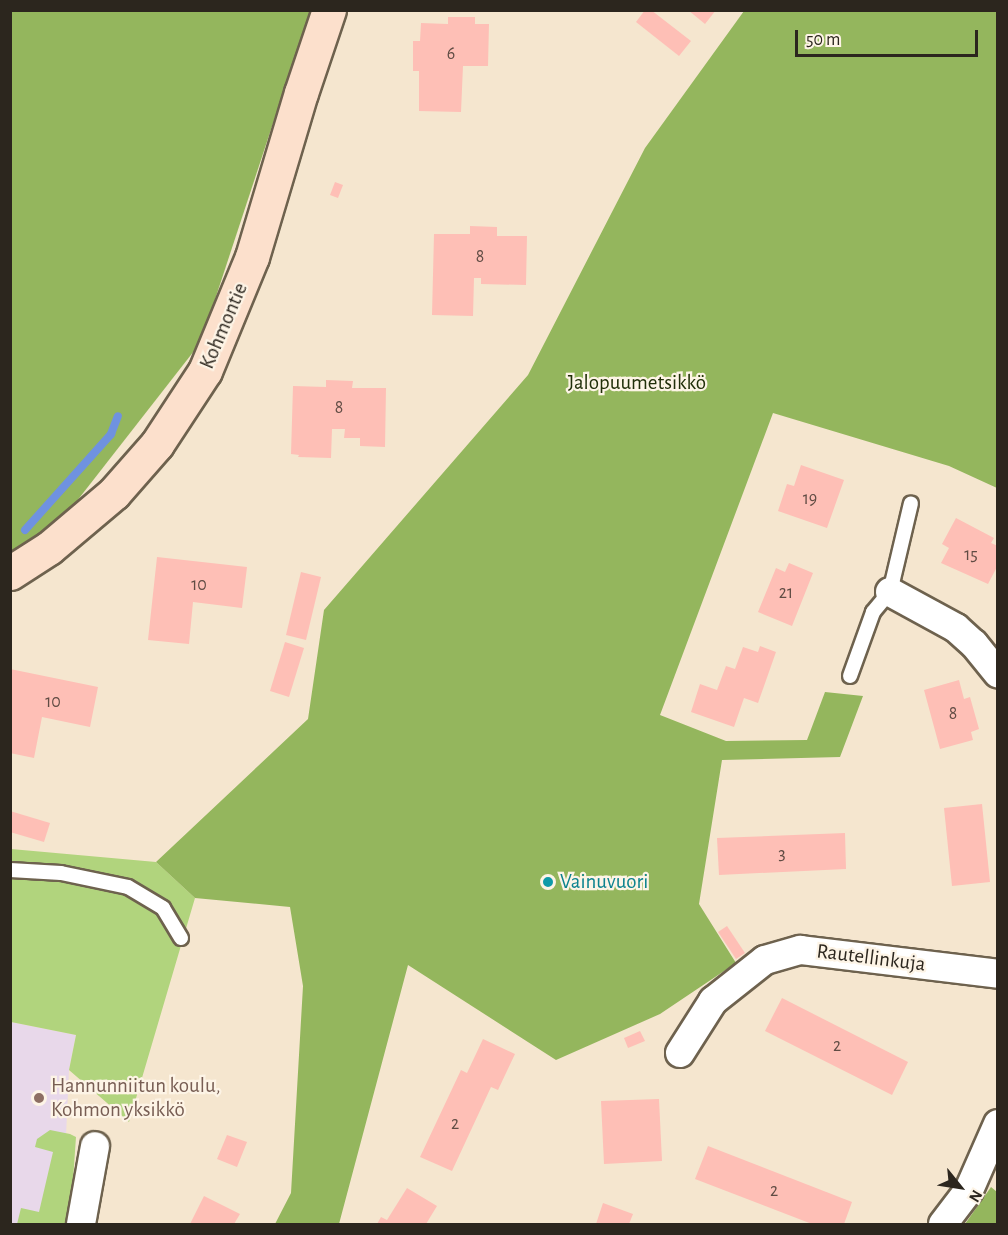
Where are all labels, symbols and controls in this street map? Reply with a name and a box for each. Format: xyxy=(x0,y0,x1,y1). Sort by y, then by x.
scale bar xyxy=(798,18,981,56)
text: 50 m xyxy=(806,31,840,49)
house number: 6 xyxy=(447,43,455,65)
house number: 8 xyxy=(476,246,484,268)
street label: Kohmontie xyxy=(195,279,253,373)
park label: Jalopuumetsikkö xyxy=(568,370,706,396)
house number: 8 xyxy=(335,397,343,419)
house number: 19 xyxy=(803,488,817,510)
house number: 15 xyxy=(964,544,978,566)
house number: 10 xyxy=(191,574,207,596)
house number: 21 xyxy=(779,582,793,604)
house number: 10 xyxy=(45,691,61,713)
house number: 8 xyxy=(949,703,957,725)
house number: 3 xyxy=(778,843,786,865)
place label: Vainuvuori xyxy=(560,869,648,895)
marker: Vainuvuori xyxy=(541,875,555,889)
street label: Rautellinkuja xyxy=(815,939,927,977)
house number: 2 xyxy=(833,1035,841,1057)
place label: Hannunniitun koulu, Kohmon yksikkö xyxy=(51,1073,220,1123)
marker: Hannunniitun koulu, Kohmon yksikkö xyxy=(32,1091,46,1105)
house number: 2 xyxy=(451,1113,459,1135)
north arrow xyxy=(930,1157,990,1217)
house number: 2 xyxy=(770,1180,778,1202)
text: N xyxy=(966,1187,985,1205)

